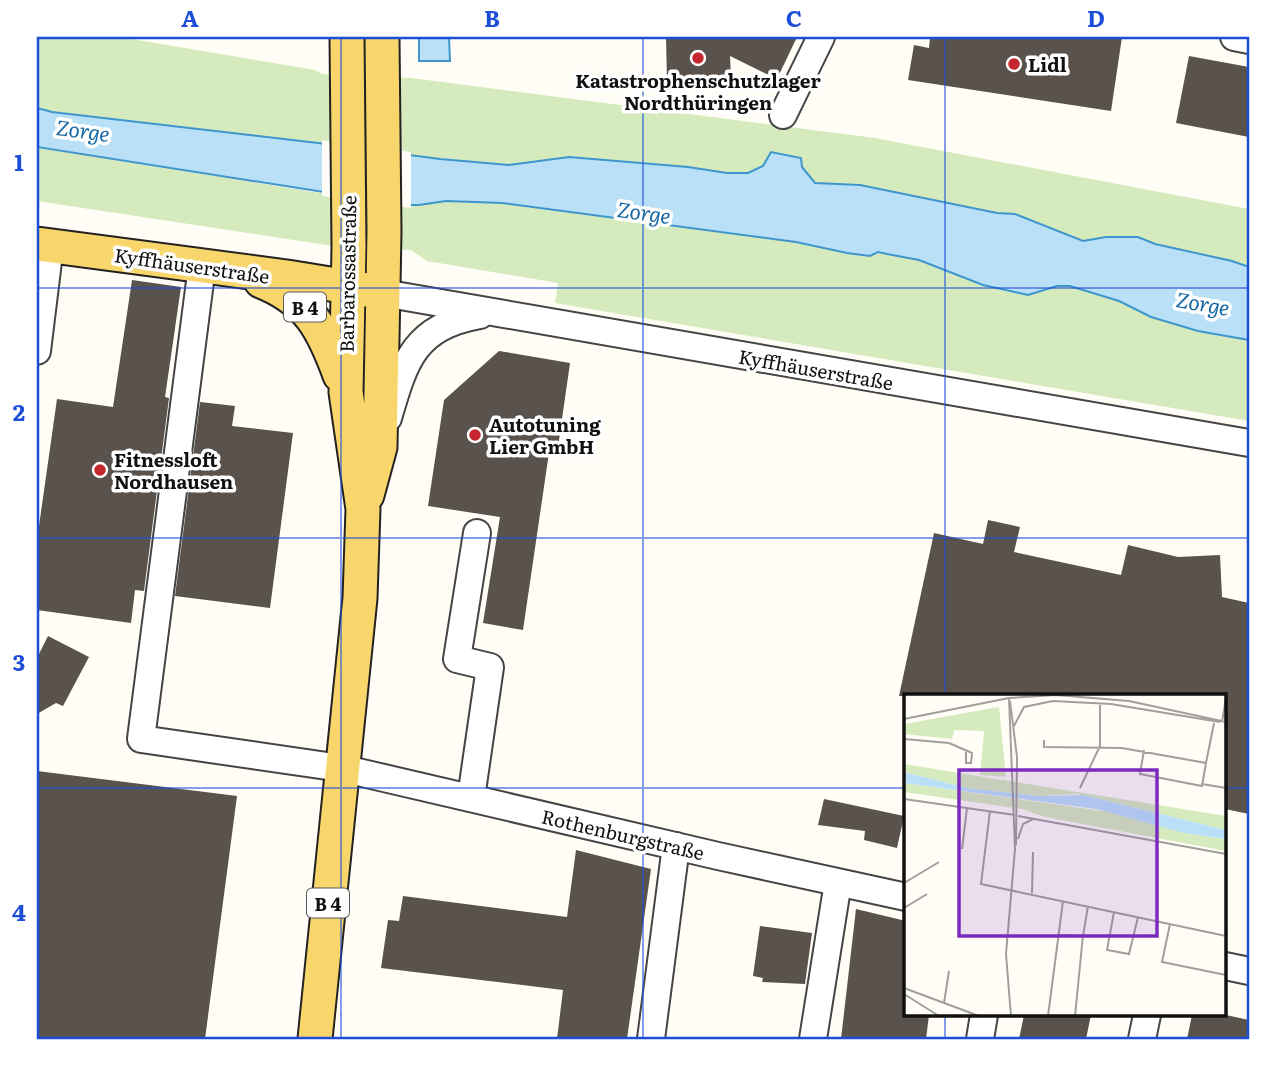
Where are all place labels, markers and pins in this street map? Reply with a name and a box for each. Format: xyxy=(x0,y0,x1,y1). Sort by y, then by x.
marker: Katastrophenschutzlager Nordthüringen xyxy=(690,50,706,66)
place label: Lidl xyxy=(1028,50,1067,78)
marker: Lidl xyxy=(1006,56,1022,72)
place label: Katastrophenschutzlager Nordthüringen xyxy=(575,66,821,116)
place label: Autotuning Lier GmbH xyxy=(489,410,601,460)
marker: Autotuning Lier GmbH xyxy=(467,427,483,443)
place label: Fitnessloft Nordhausen xyxy=(114,445,233,495)
marker: Fitnessloft Nordhausen xyxy=(92,462,108,478)

